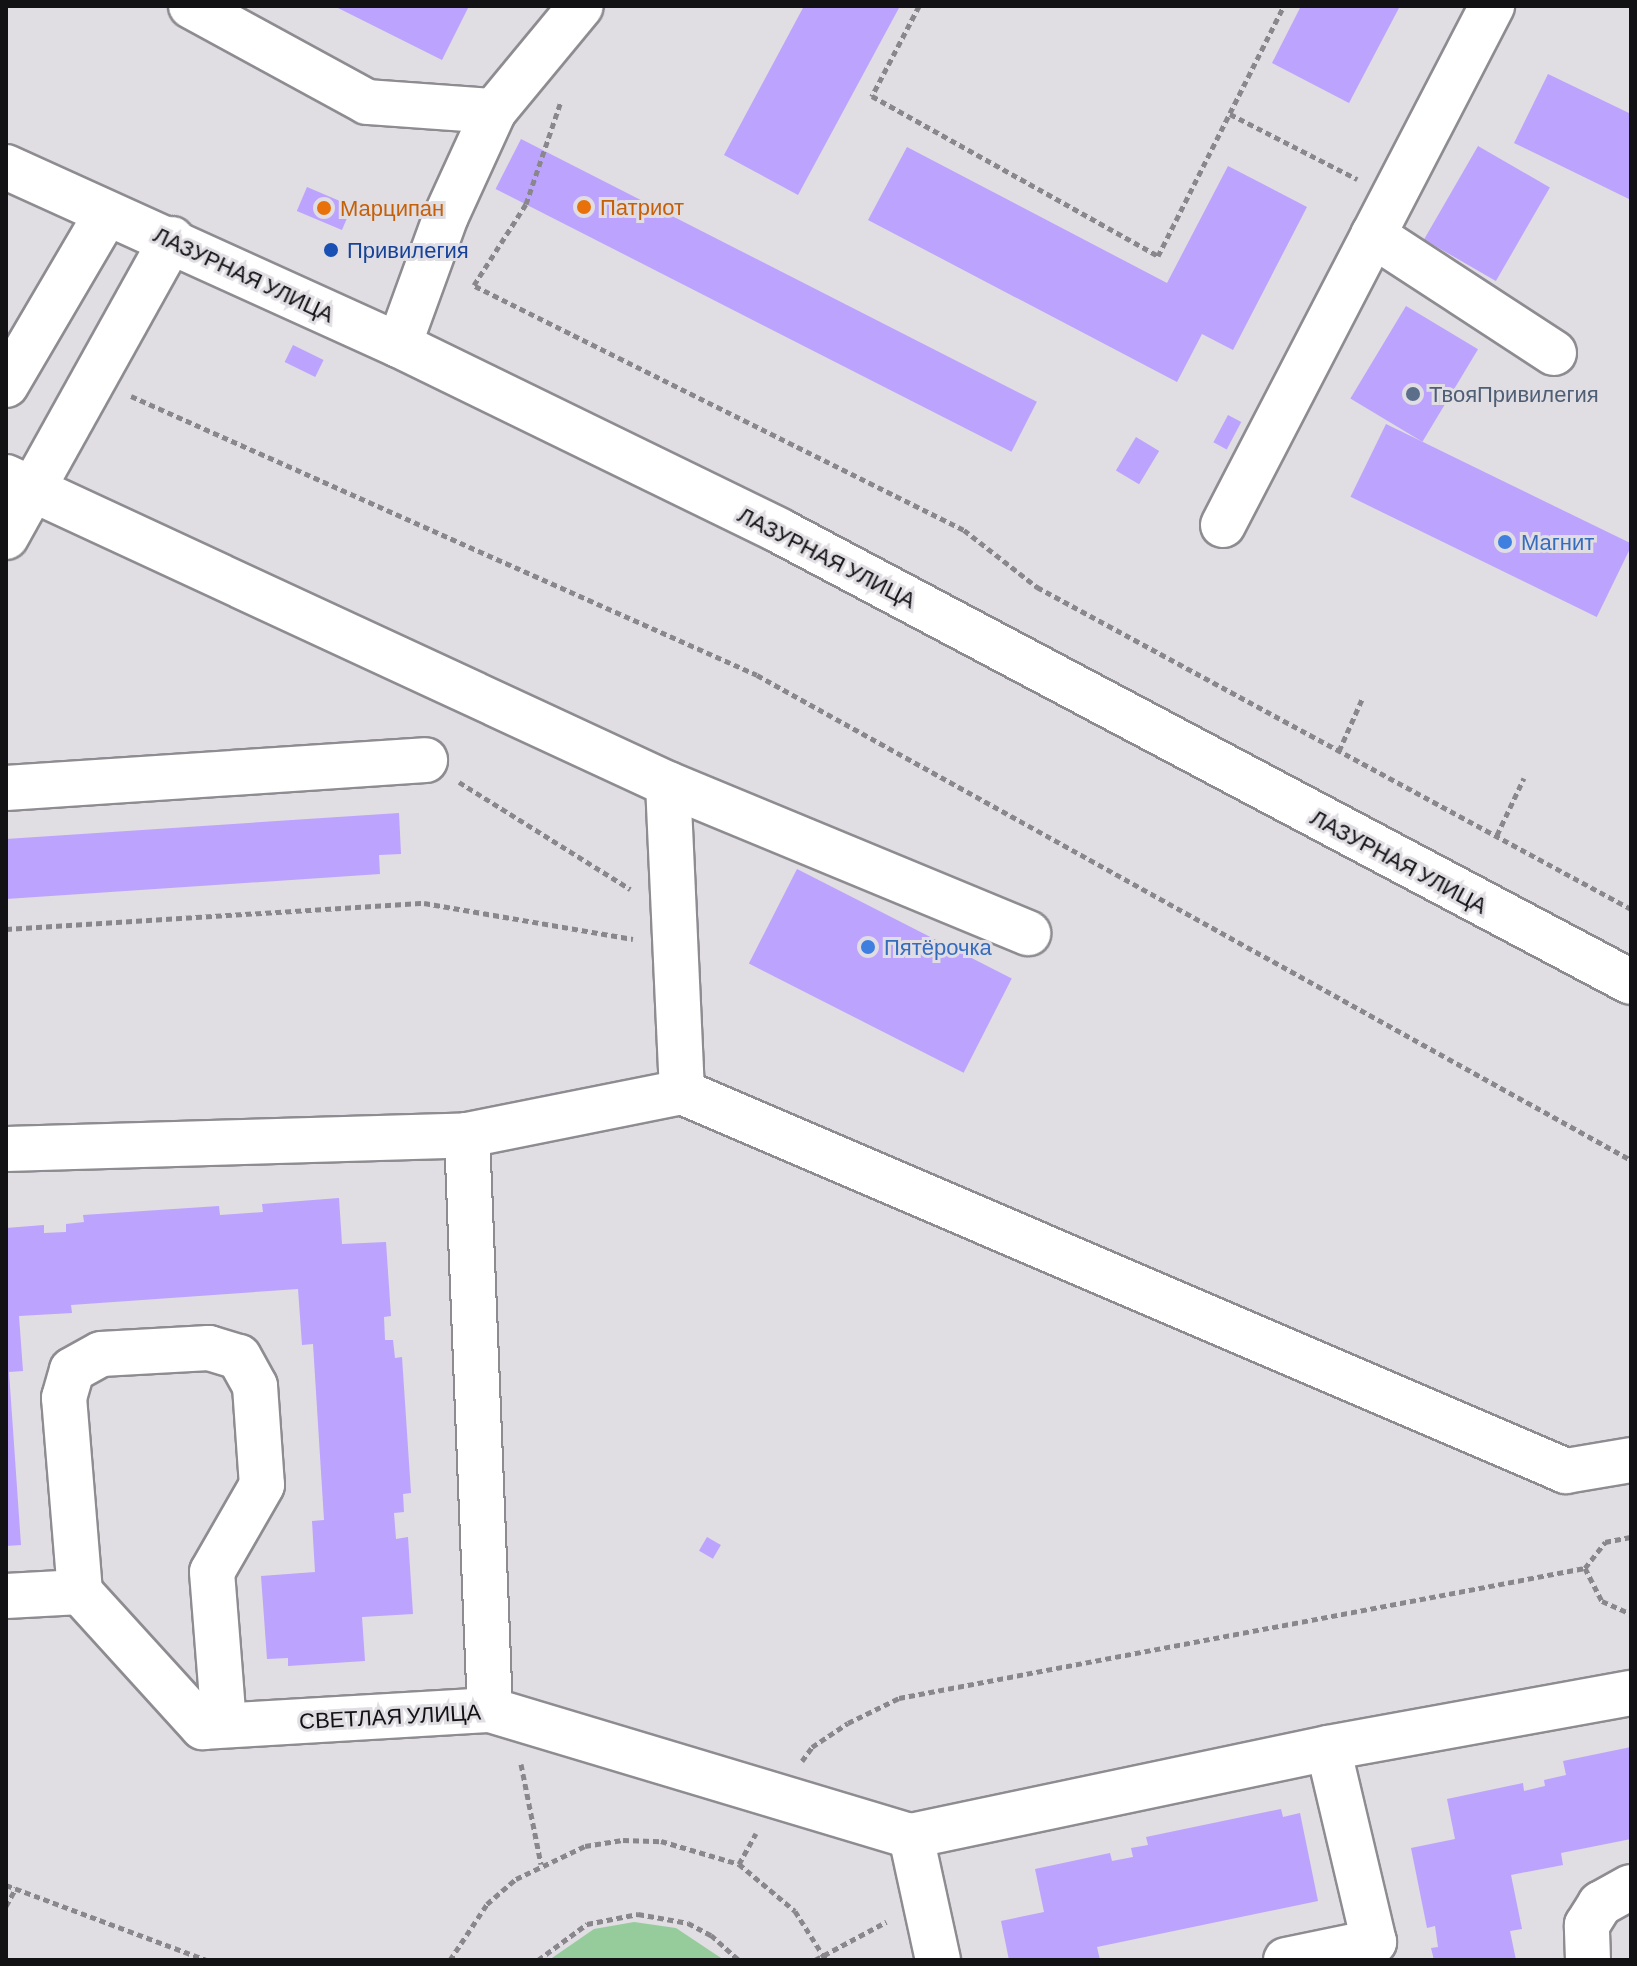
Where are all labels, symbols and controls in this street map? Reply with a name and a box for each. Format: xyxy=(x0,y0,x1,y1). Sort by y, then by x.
place label: Патриот xyxy=(600,194,684,220)
place label: Марципан xyxy=(340,195,444,221)
marker: Патриот xyxy=(575,198,593,216)
marker: Марципан xyxy=(315,199,333,217)
street label: ЛАЗУРНАЯ УЛИЦА xyxy=(150,221,338,327)
place label: Привилегия xyxy=(347,237,469,263)
marker: Привилегия xyxy=(322,241,340,259)
place label: ТвояПривилегия xyxy=(1429,381,1599,407)
marker: ТвояПривилегия xyxy=(1404,385,1422,403)
street label: ЛАЗУРНАЯ УЛИЦА xyxy=(734,501,920,613)
place label: Магнит xyxy=(1521,529,1594,555)
marker: Магнит xyxy=(1496,533,1514,551)
street label: ЛАЗУРНАЯ УЛИЦА xyxy=(1306,803,1492,919)
place label: Пятёрочка xyxy=(884,934,992,960)
marker: Пятёрочка xyxy=(859,938,877,956)
street label: СВЕТЛАЯ УЛИЦА xyxy=(298,1698,482,1734)

